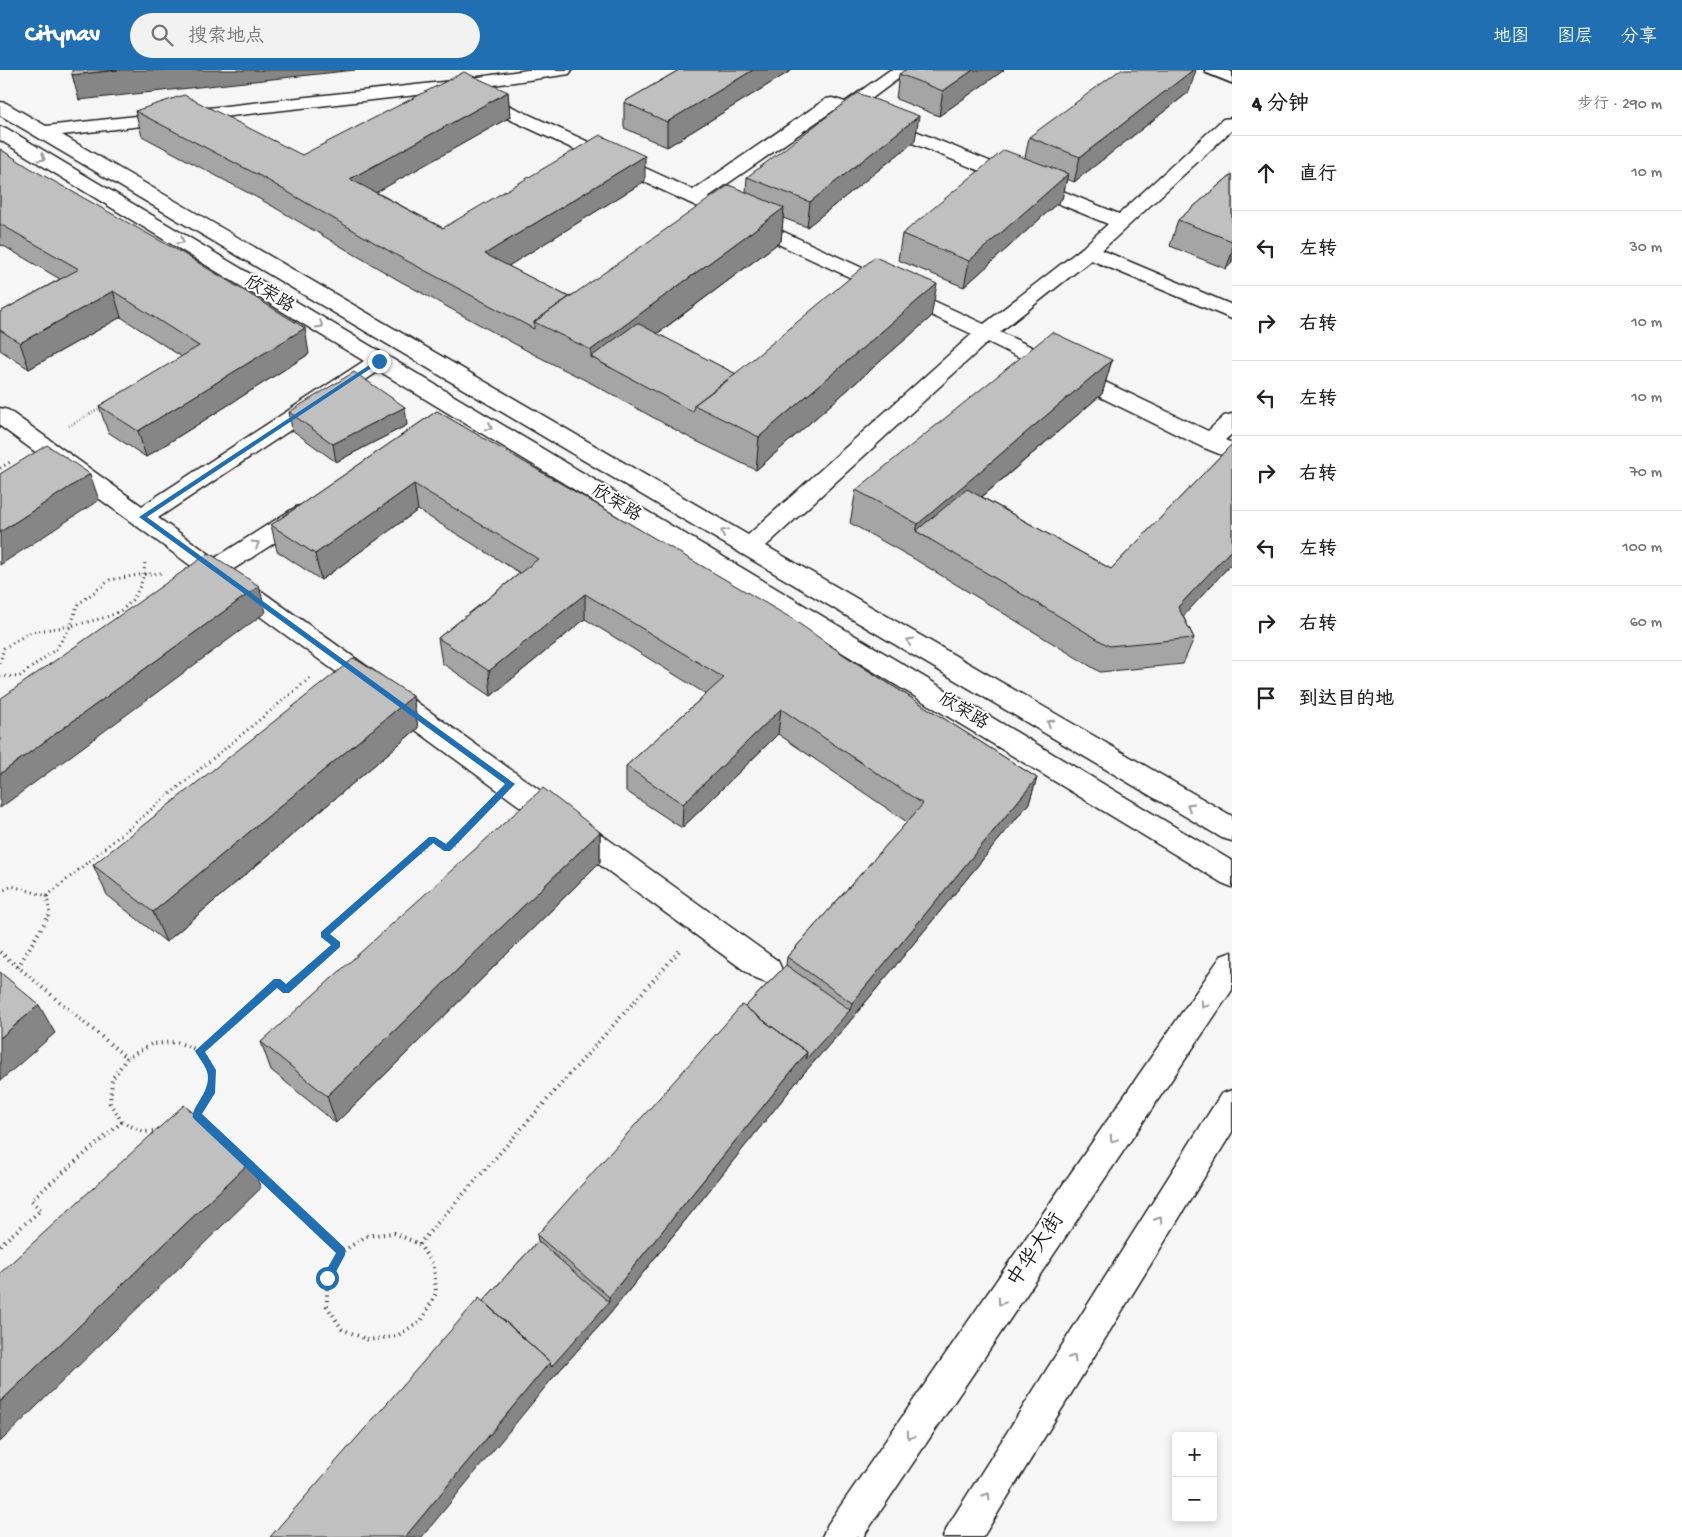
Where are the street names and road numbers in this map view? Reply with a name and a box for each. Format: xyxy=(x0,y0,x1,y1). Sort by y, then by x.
street label: 欣荣路 xyxy=(240,271,298,318)
street label: 欣荣路 xyxy=(587,480,645,527)
street label: 欣荣路 xyxy=(934,688,992,735)
street label: 中华大街 xyxy=(1001,1208,1071,1293)

